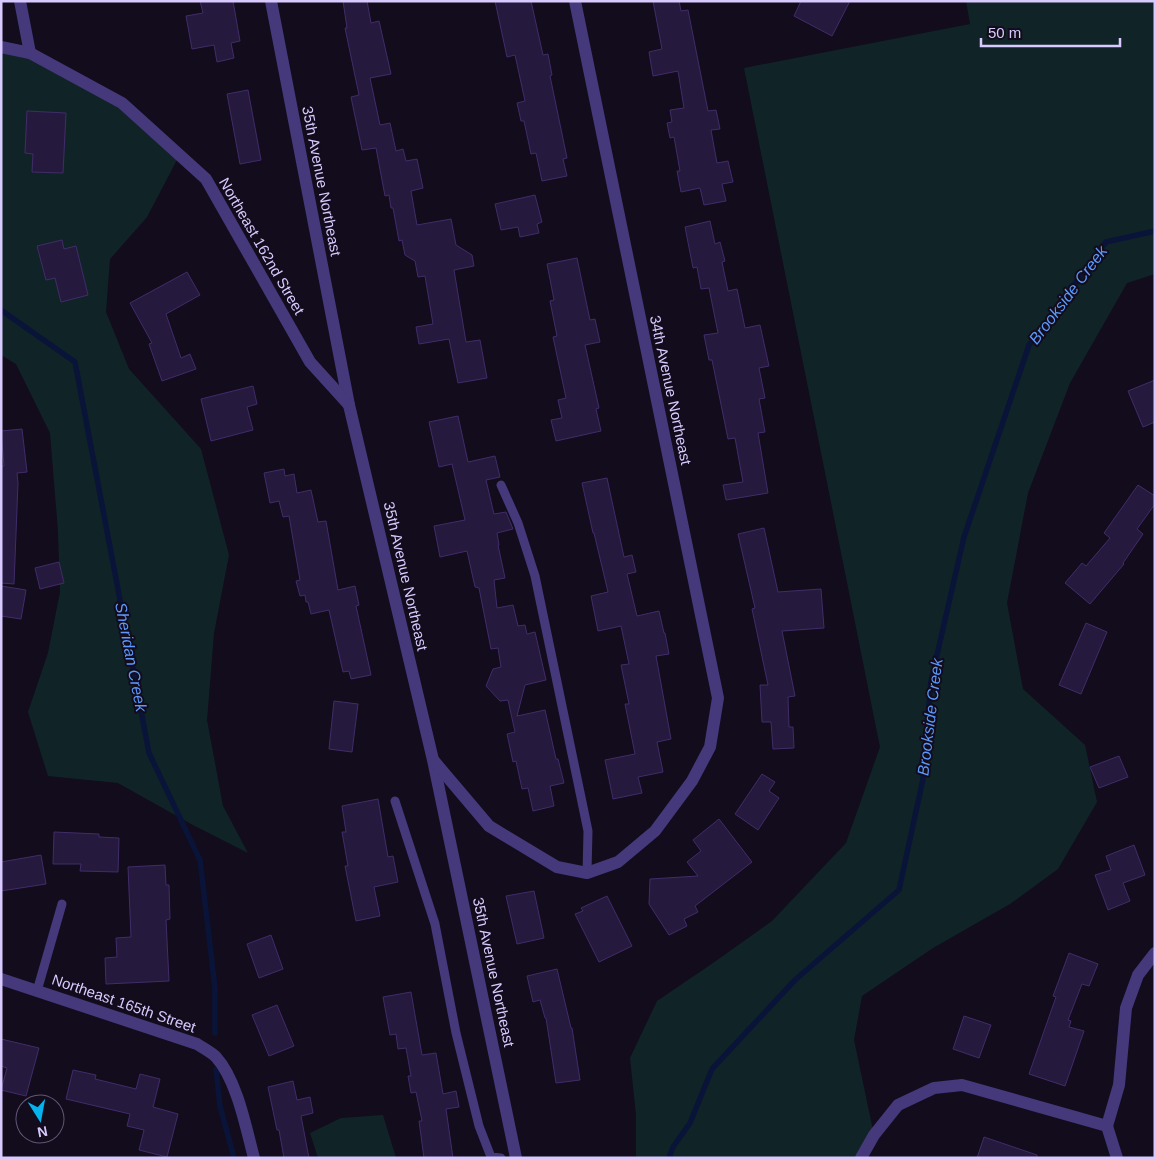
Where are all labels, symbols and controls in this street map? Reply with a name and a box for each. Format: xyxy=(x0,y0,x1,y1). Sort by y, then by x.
scale bar xyxy=(981,15,1120,47)
text: 50 m xyxy=(988,24,1021,41)
street label: 35th Avenue Northeast xyxy=(299,105,345,258)
street label: Northeast 162nd Street xyxy=(216,175,309,318)
water label: Brookside Creek xyxy=(1026,242,1111,347)
street label: 34th Avenue Northeast xyxy=(647,314,695,467)
street label: 35th Avenue Northeast xyxy=(381,500,432,653)
water label: Sheridan Creek xyxy=(112,601,150,714)
water label: Brookside Creek xyxy=(914,656,946,777)
street label: 35th Avenue Northeast xyxy=(470,896,518,1049)
street label: Northeast 165th Street xyxy=(50,970,199,1036)
north arrow xyxy=(15,1094,65,1144)
text: N xyxy=(36,1123,49,1141)

